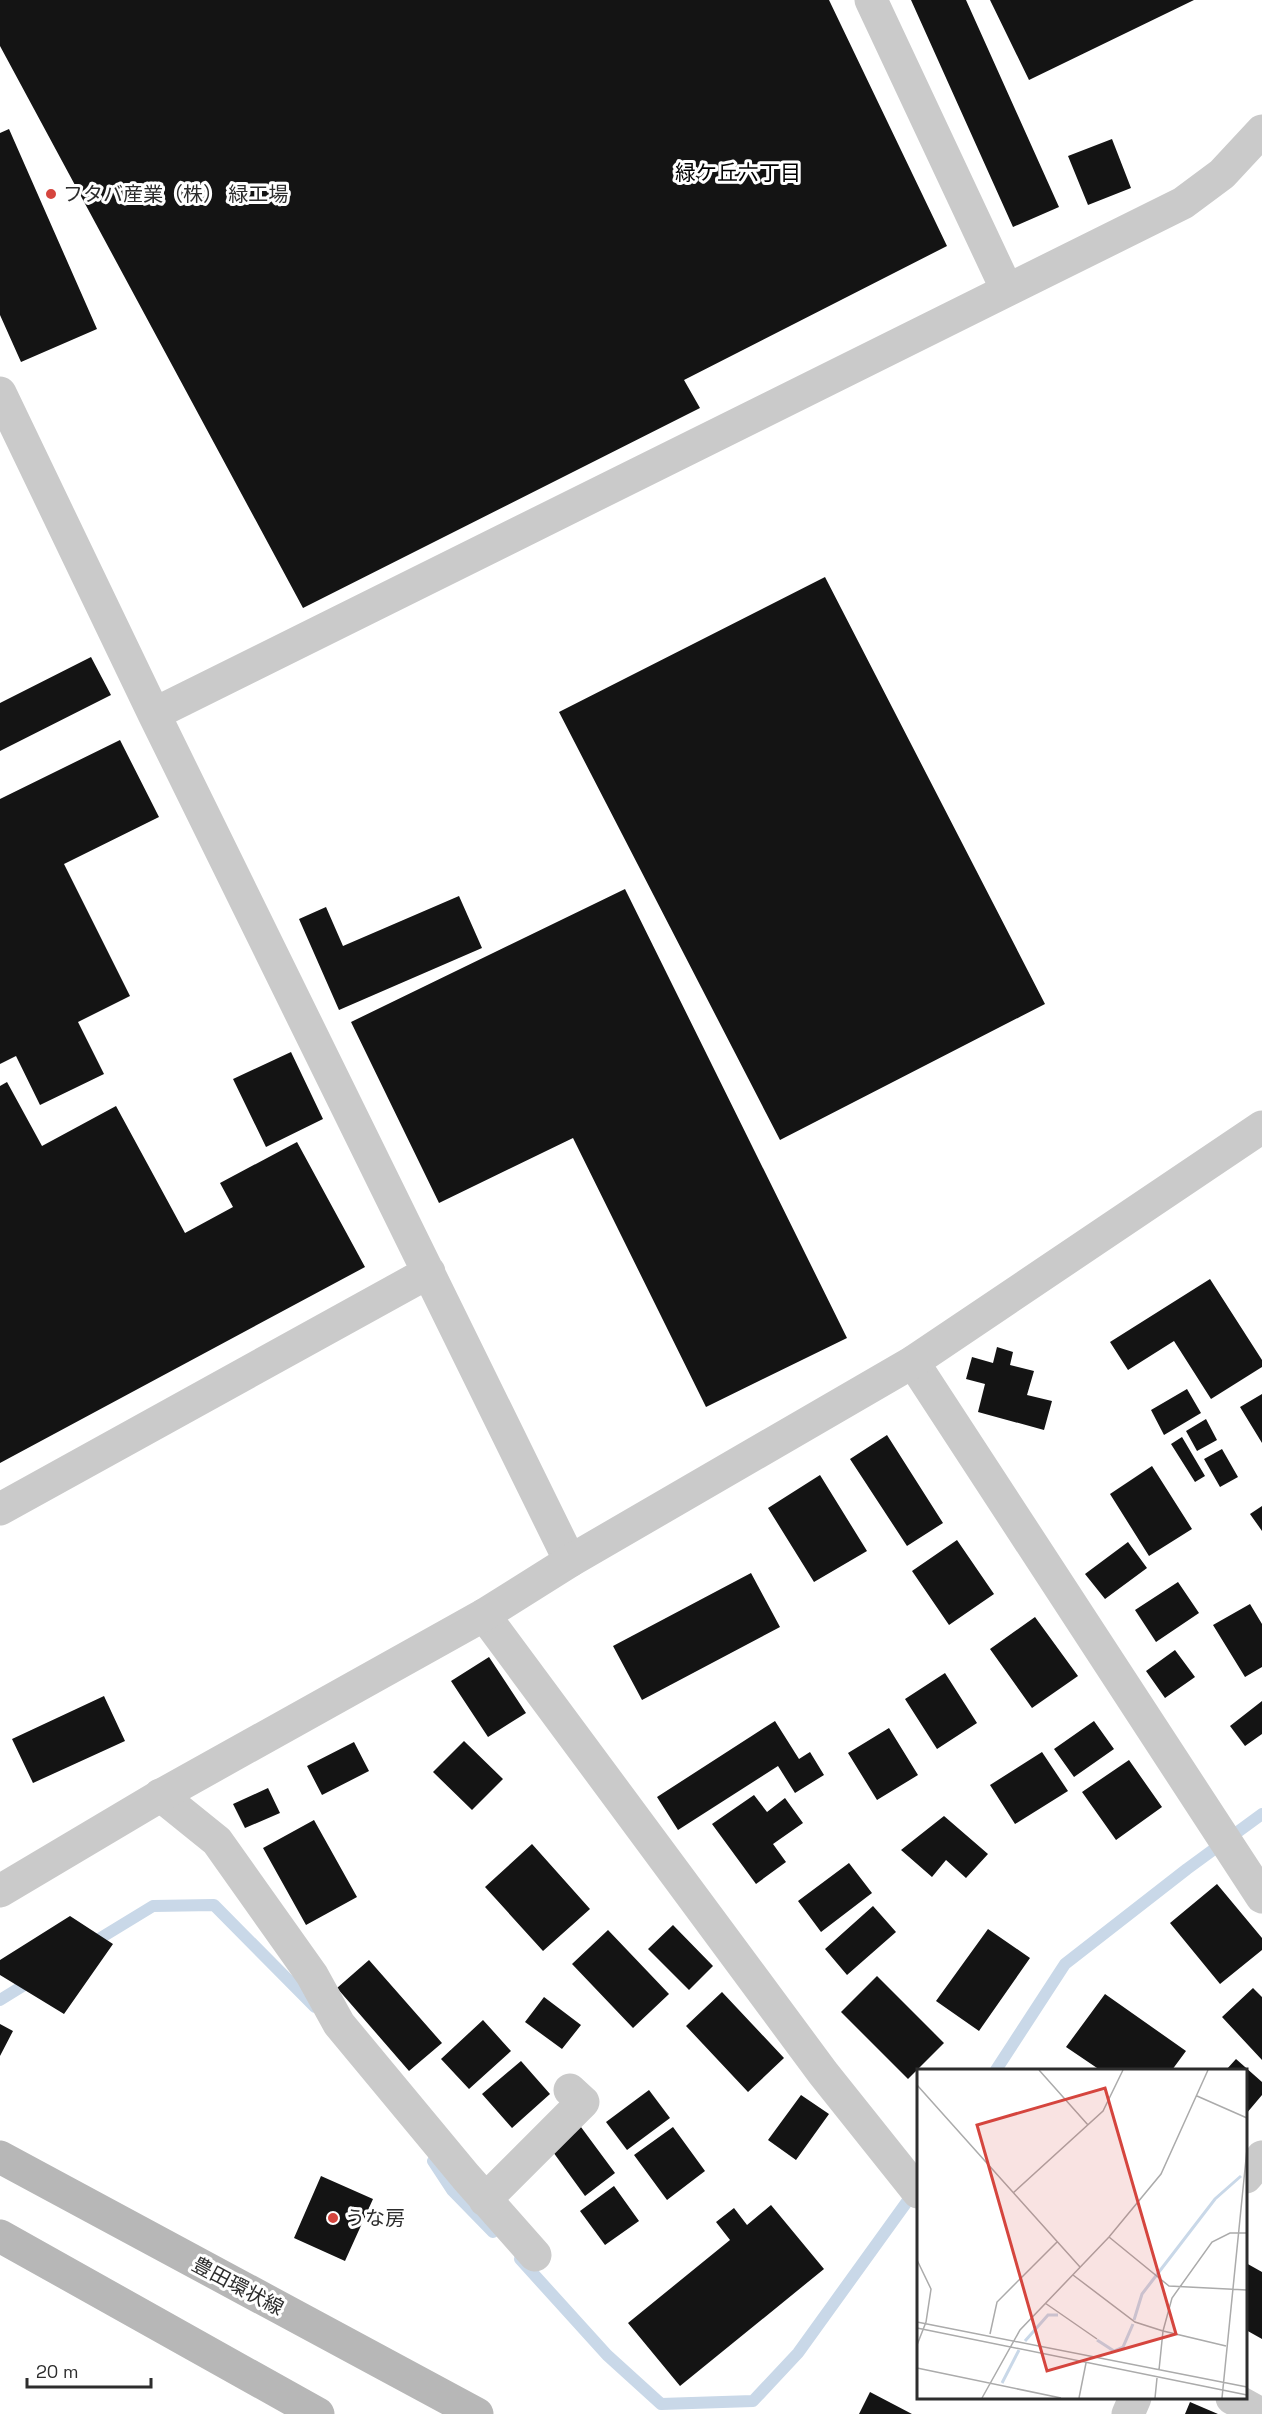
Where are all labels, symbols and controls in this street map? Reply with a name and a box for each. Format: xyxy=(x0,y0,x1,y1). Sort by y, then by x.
district label: 緑ケ丘六丁目 xyxy=(675,159,801,186)
place label: フタバ産業（株） 緑工場 xyxy=(63,181,288,207)
marker: フタバ産業（株） 緑工場 xyxy=(44,187,58,201)
inset map xyxy=(917,2069,1247,2399)
place label: うな房 xyxy=(345,2205,405,2231)
marker: うな房 xyxy=(326,2211,340,2225)
street label: 豊田環状線 xyxy=(188,2251,288,2321)
scale bar xyxy=(27,2351,152,2389)
text: 20 m xyxy=(36,2360,79,2383)

